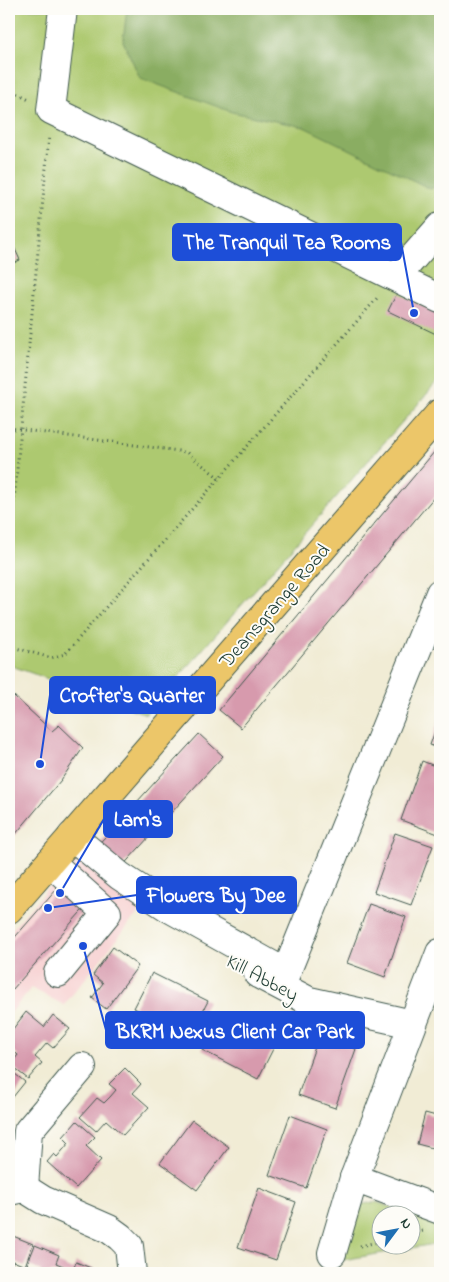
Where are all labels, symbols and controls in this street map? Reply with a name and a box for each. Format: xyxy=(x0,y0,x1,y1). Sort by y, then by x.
callout: The Tranquil Tea Rooms xyxy=(173,224,401,260)
text: The Tranquil Tea Rooms xyxy=(183,229,392,259)
street label: Deansgrange Road xyxy=(213,538,339,677)
callout: Crofter's Quarter xyxy=(50,677,215,713)
text: Crofter's Quarter xyxy=(59,682,205,712)
callout: Lam's xyxy=(104,801,172,837)
text: Lam's xyxy=(114,806,162,836)
callout: Flowers By Dee xyxy=(137,877,296,913)
text: Flowers By Dee xyxy=(146,882,286,914)
street label: Kill Abbey xyxy=(221,948,303,1010)
callout: BKRM Nexus Client Car Park xyxy=(106,1012,364,1048)
text: BKRM Nexus Client Car Park xyxy=(115,1018,355,1048)
north arrow xyxy=(372,1204,422,1254)
text: N xyxy=(394,1214,417,1233)

